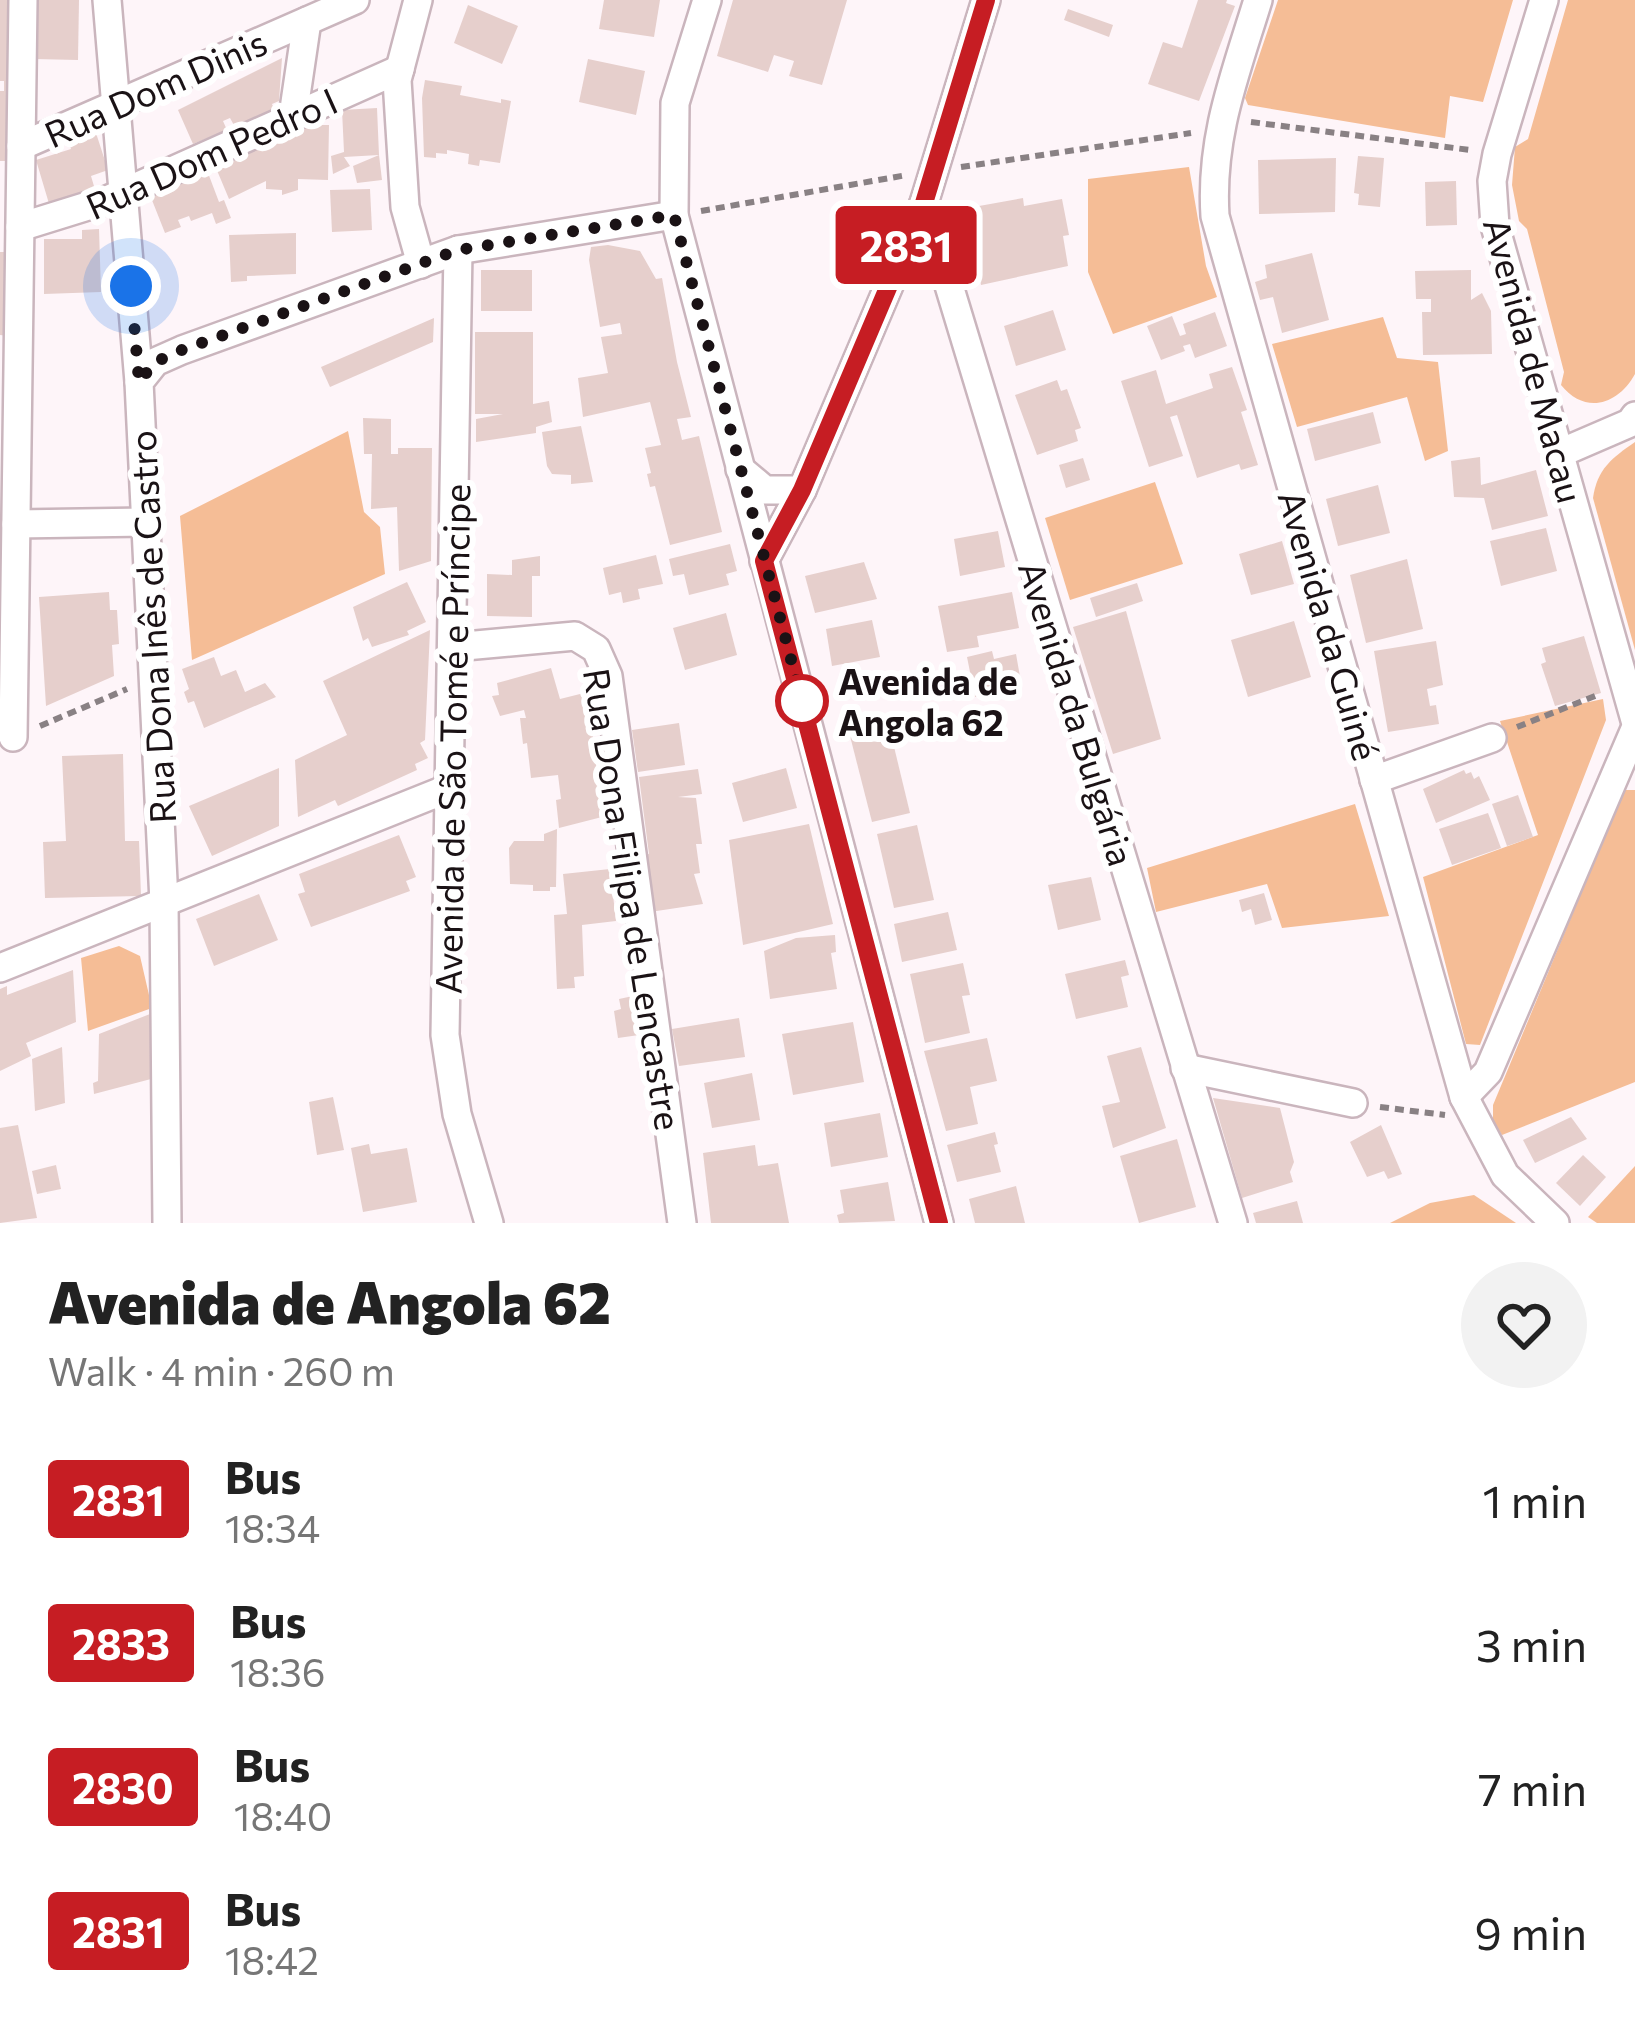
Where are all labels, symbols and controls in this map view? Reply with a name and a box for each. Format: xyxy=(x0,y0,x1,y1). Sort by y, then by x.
street label: Rua Dom Dinis xyxy=(37,18,273,156)
street label: Rua Dom Pedro I xyxy=(79,77,343,227)
line badge: 2831 xyxy=(822,206,990,284)
street label: Avenida de Macau xyxy=(1476,213,1594,507)
text: 2831 xyxy=(860,219,952,271)
your location xyxy=(101,256,161,316)
street label: Rua Dona Inês de Castro xyxy=(119,429,183,825)
street label: Avenida de São Tomé e Príncipe xyxy=(425,483,477,995)
street label: Avenida da Guiné xyxy=(1270,485,1390,765)
street label: Avenida da Bulgária xyxy=(1011,555,1145,871)
place label: Avenida de Angola 62 xyxy=(838,658,1018,743)
street label: Rua Dona Filipa de Lencastre xyxy=(576,665,692,1133)
marker: Avenida de Angola 62 xyxy=(777,676,827,726)
button: heart xyxy=(1461,1262,1587,1388)
text: Avenida de Angola 62 xyxy=(48,1266,611,1336)
text: Walk · 4 min · 260 m xyxy=(48,1346,395,1394)
text: Bus xyxy=(225,1448,301,1503)
text: 1 min xyxy=(1483,1472,1587,1527)
text: 2831 xyxy=(72,1473,165,1525)
text: 18:34 xyxy=(225,1503,320,1551)
text: Bus xyxy=(230,1592,306,1647)
text: 3 min xyxy=(1476,1616,1587,1671)
text: 2833 xyxy=(72,1617,170,1669)
text: 18:36 xyxy=(230,1647,326,1695)
text: Bus xyxy=(234,1736,310,1791)
text: 7 min xyxy=(1478,1760,1587,1815)
text: 2830 xyxy=(72,1761,174,1813)
text: 18:40 xyxy=(234,1791,332,1839)
text: Bus xyxy=(225,1880,301,1935)
text: 9 min xyxy=(1474,1904,1587,1959)
text: 2831 xyxy=(72,1905,165,1957)
text: 18:42 xyxy=(225,1935,319,1983)

